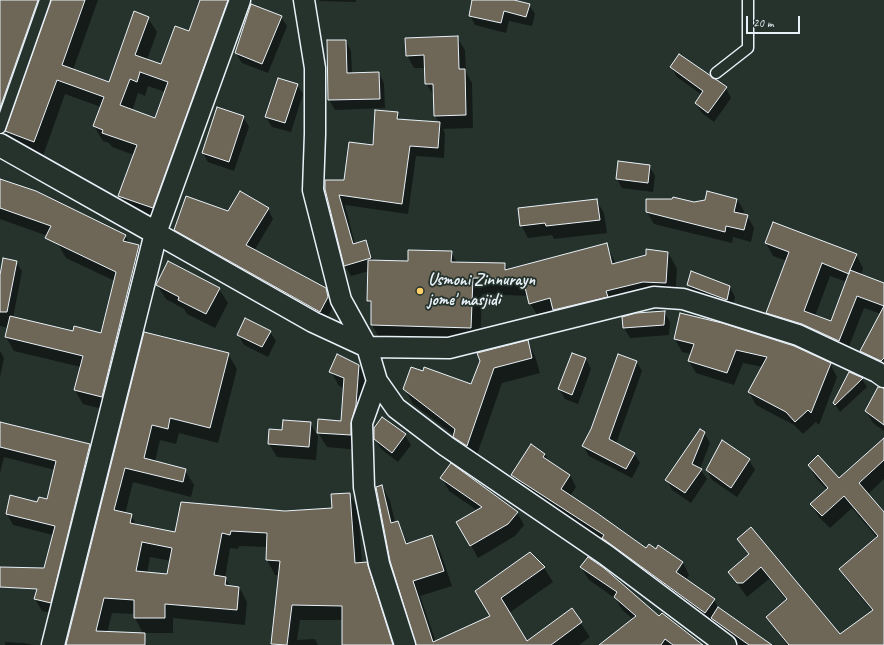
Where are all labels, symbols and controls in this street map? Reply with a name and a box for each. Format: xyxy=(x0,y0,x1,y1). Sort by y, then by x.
scale bar xyxy=(748,8,802,34)
text: 20 m xyxy=(753,15,773,31)
place label: Usmoni Zinnurayn jome' masjidi xyxy=(428,271,535,311)
marker: Usmoni Zinnurayn jome' masjidi xyxy=(415,286,425,296)

